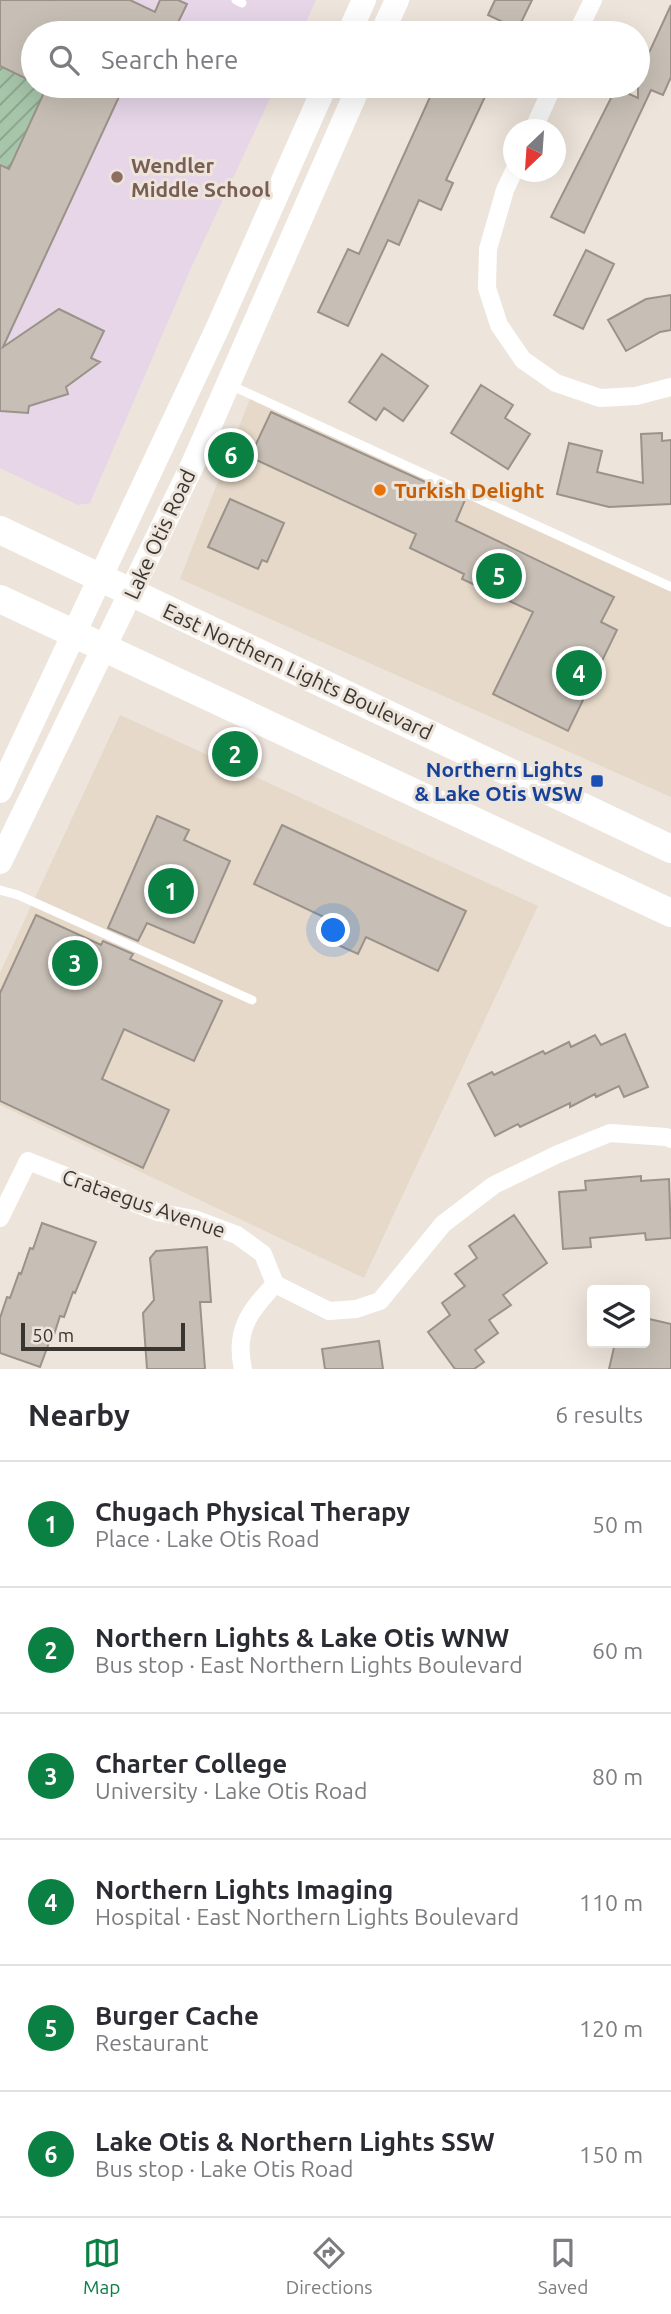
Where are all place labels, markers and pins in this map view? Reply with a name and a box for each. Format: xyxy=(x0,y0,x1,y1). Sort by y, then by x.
place label: Wendler Middle School xyxy=(131,153,270,201)
marker: Wendler Middle School xyxy=(109,169,125,185)
pin: 6 xyxy=(208,429,254,481)
place label: Turkish Delight xyxy=(394,478,544,502)
marker: Turkish Delight xyxy=(372,482,388,498)
pin: 5 xyxy=(476,550,522,602)
pin: 4 xyxy=(556,647,602,699)
pin: 2 xyxy=(212,728,258,780)
place label: Northern Lights & Lake Otis WSW xyxy=(415,757,583,805)
marker: Northern Lights & Lake Otis WSW xyxy=(589,773,605,789)
pin: 1 xyxy=(148,865,194,917)
pin: 3 xyxy=(52,937,98,989)

